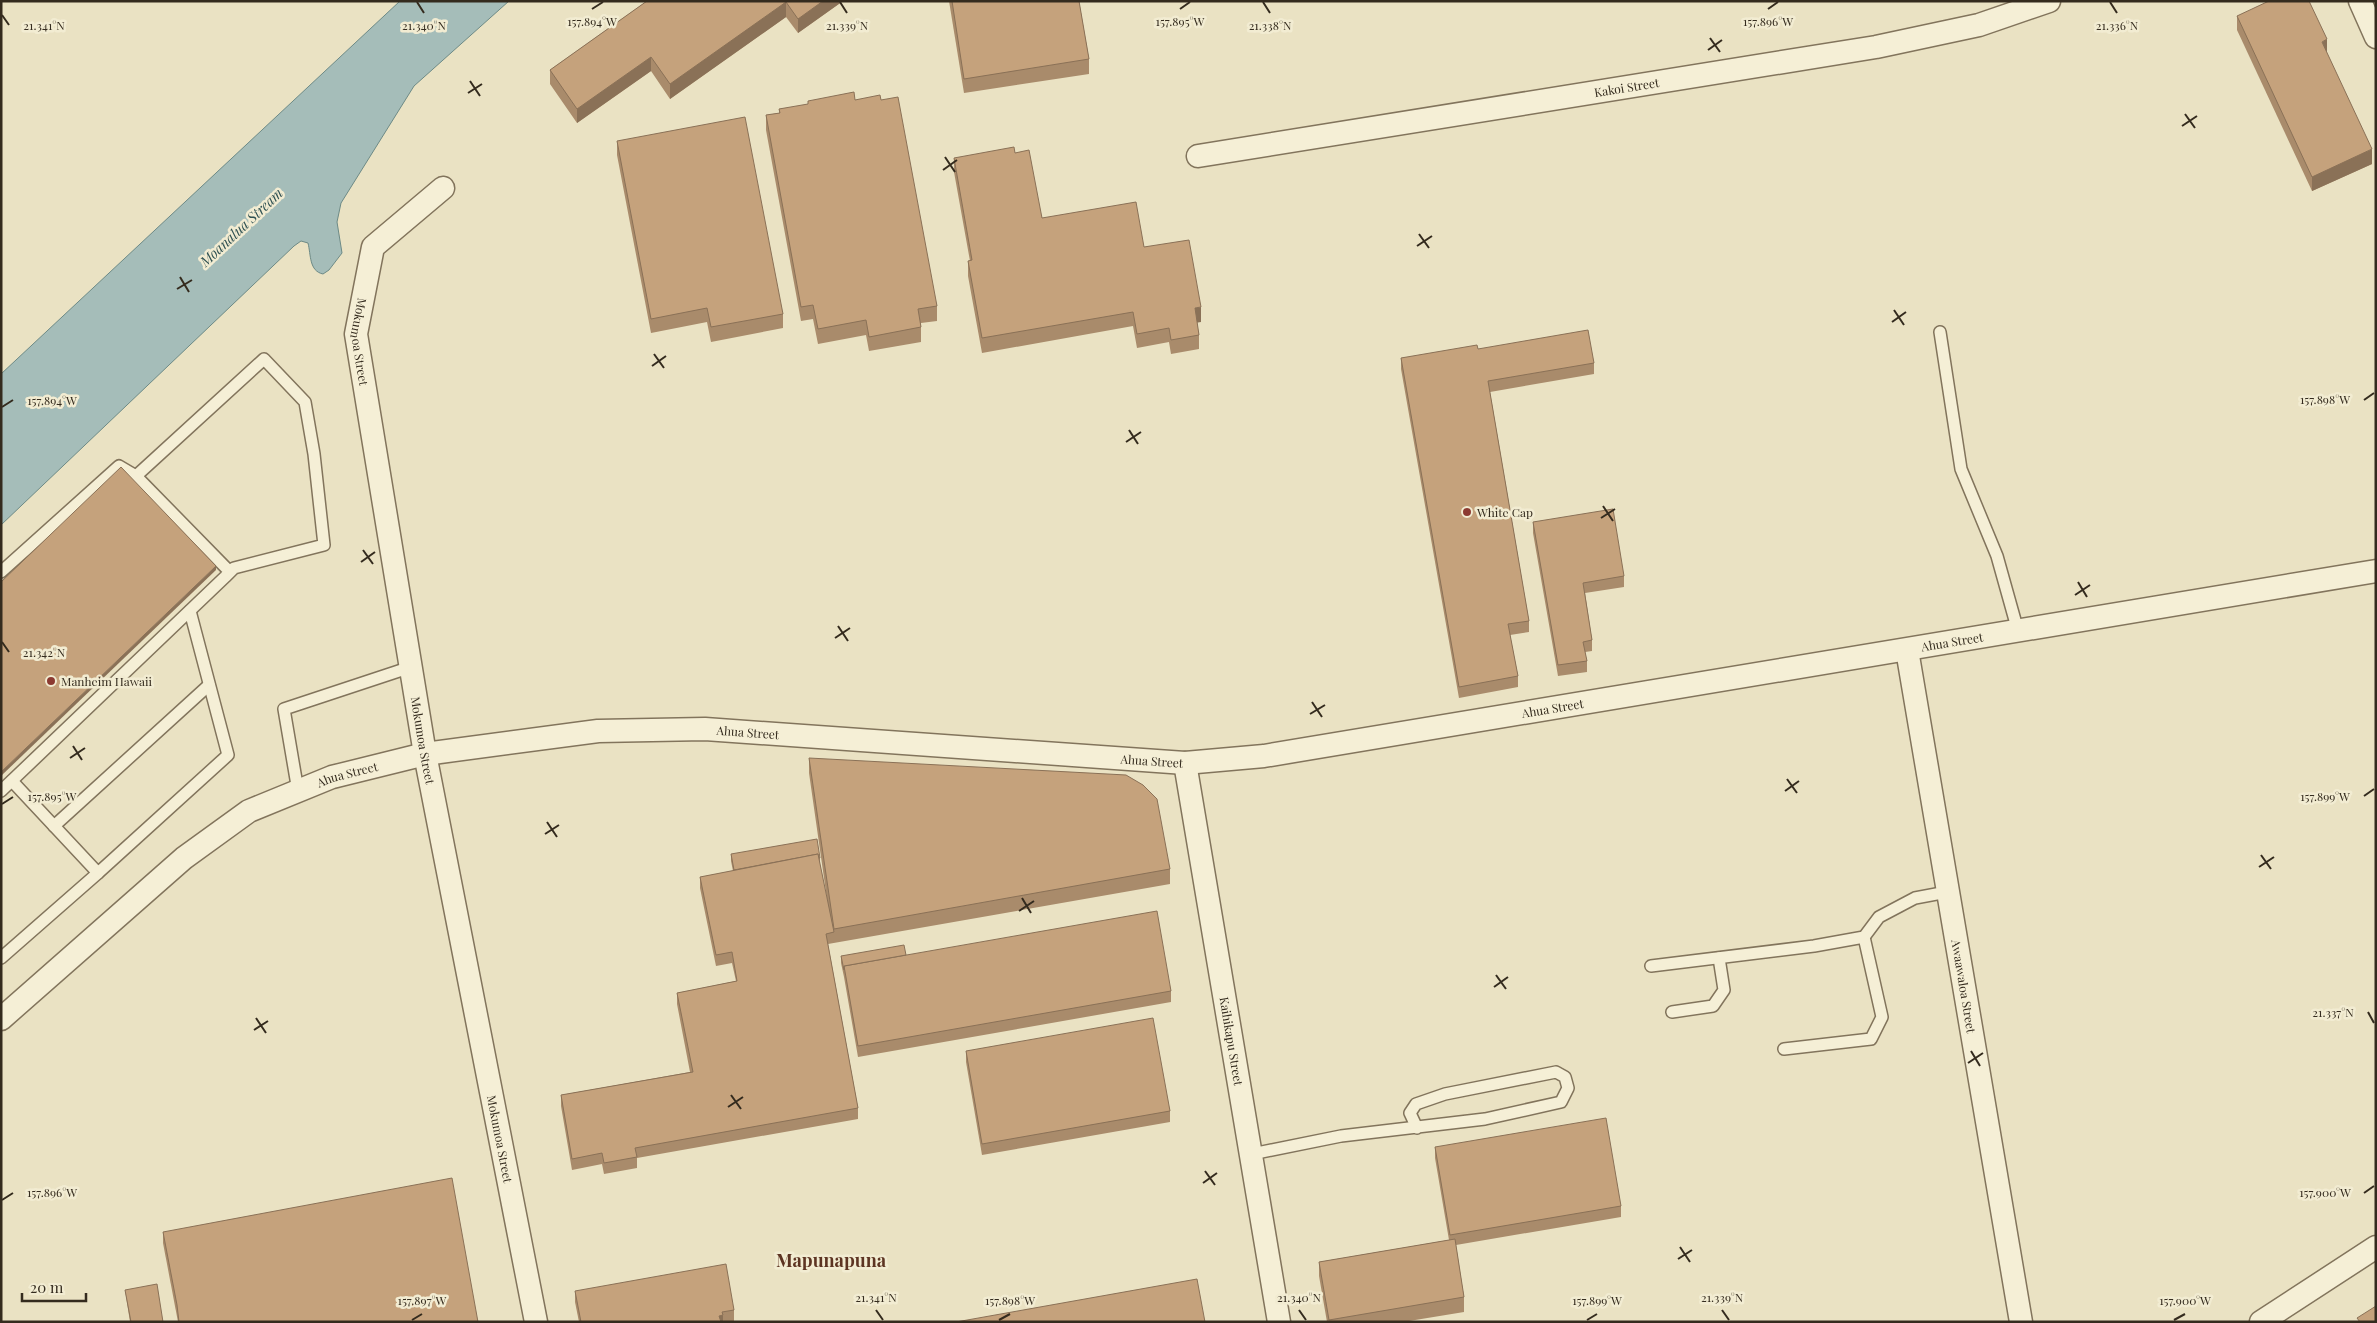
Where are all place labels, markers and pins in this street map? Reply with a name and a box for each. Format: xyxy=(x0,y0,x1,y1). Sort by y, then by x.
place label: White Cap xyxy=(1476,504,1533,520)
marker: White Cap xyxy=(1461,506,1473,518)
place label: Manheim Hawaii xyxy=(61,673,152,689)
marker: Manheim Hawaii xyxy=(45,675,57,687)

